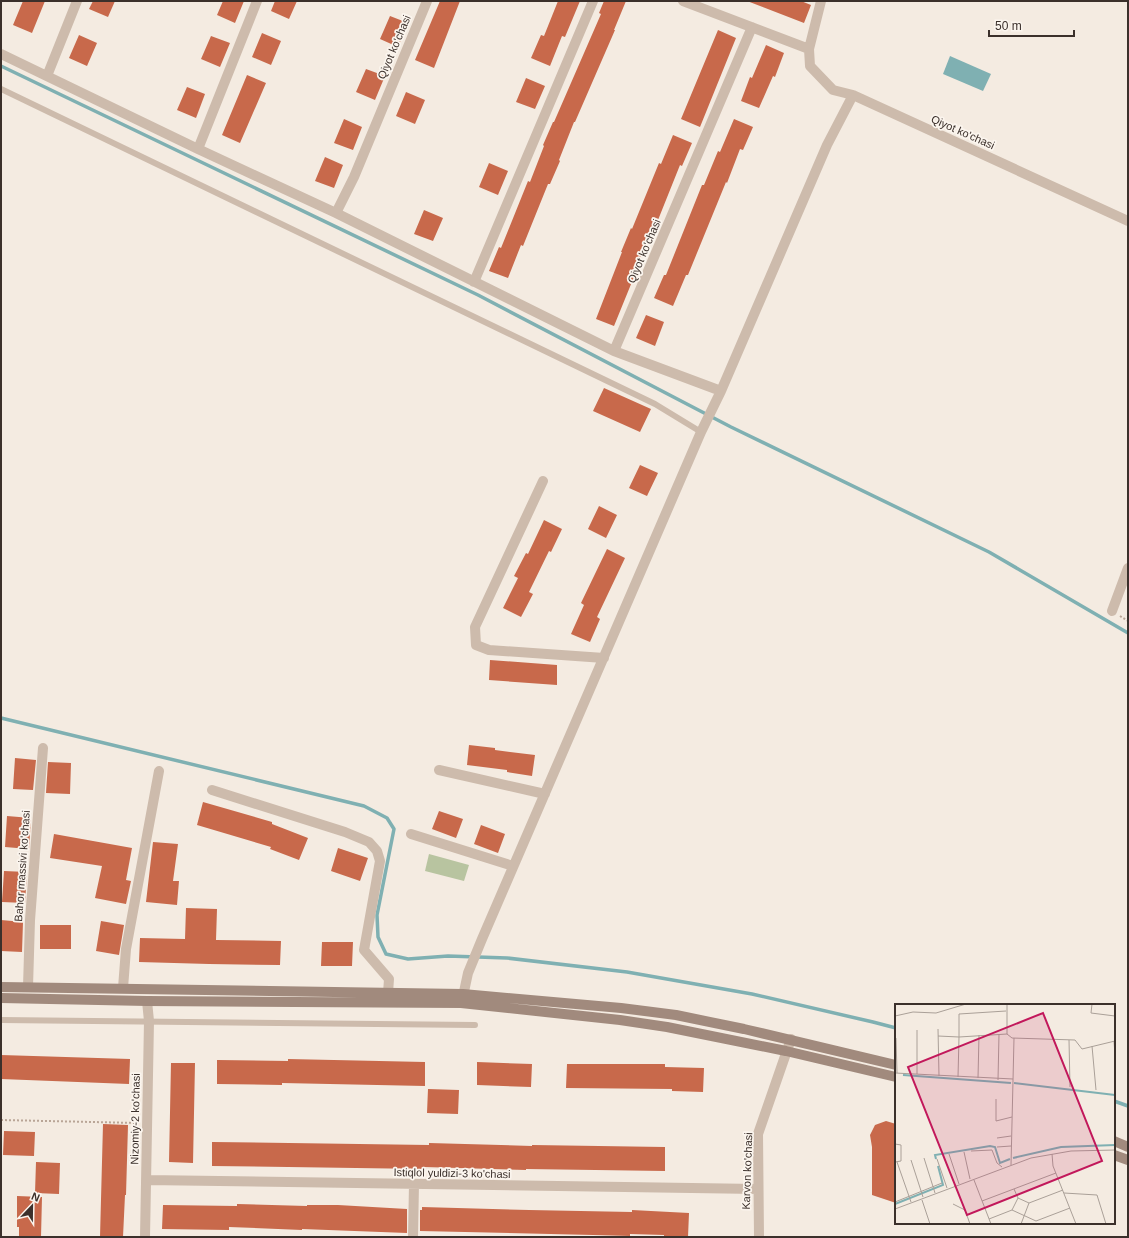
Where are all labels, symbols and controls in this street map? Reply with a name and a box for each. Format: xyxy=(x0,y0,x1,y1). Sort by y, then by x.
scale bar xyxy=(989,12,1074,38)
street label: Qiyot ko'chasi xyxy=(375,13,413,81)
text: 50 m xyxy=(995,19,1022,33)
street label: Qiyot ko'chasi xyxy=(929,113,997,151)
street label: Qiyot ko'chasi xyxy=(625,217,663,285)
street label: Bahor massivi ko'chasi xyxy=(12,810,32,922)
inset map xyxy=(895,1004,1115,1224)
street label: Nizomiy-2 ko'chasi xyxy=(128,1073,142,1165)
street label: Karvon ko'chasi xyxy=(740,1132,754,1210)
street label: Istiqlol yuldizi-3 ko'chasi xyxy=(393,1166,511,1180)
north arrow xyxy=(12,1186,52,1226)
text: N xyxy=(30,1190,42,1204)

